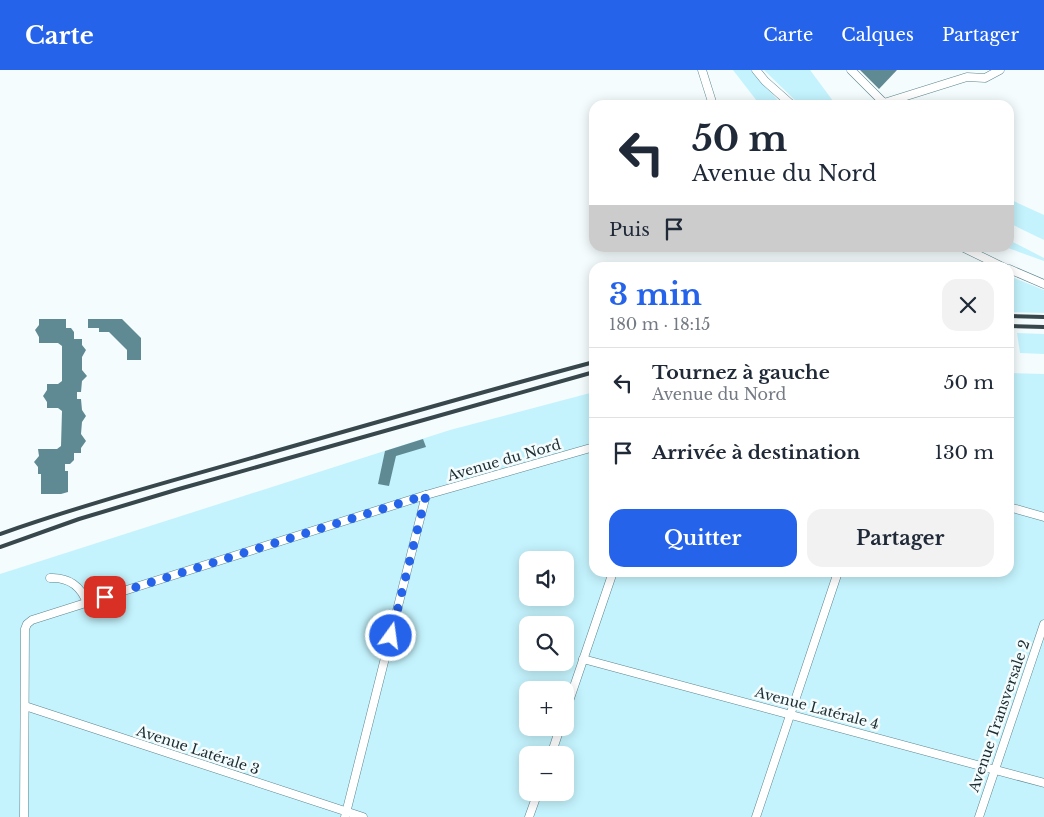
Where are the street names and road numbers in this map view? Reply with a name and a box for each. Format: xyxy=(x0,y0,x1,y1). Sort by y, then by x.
street label: Avenue du Nord xyxy=(444,435,563,485)
street label: Avenue Transversale 2 xyxy=(964,638,1034,795)
street label: Avenue Latérale 4 xyxy=(752,683,881,733)
street label: Avenue Latérale 3 xyxy=(133,721,262,778)

